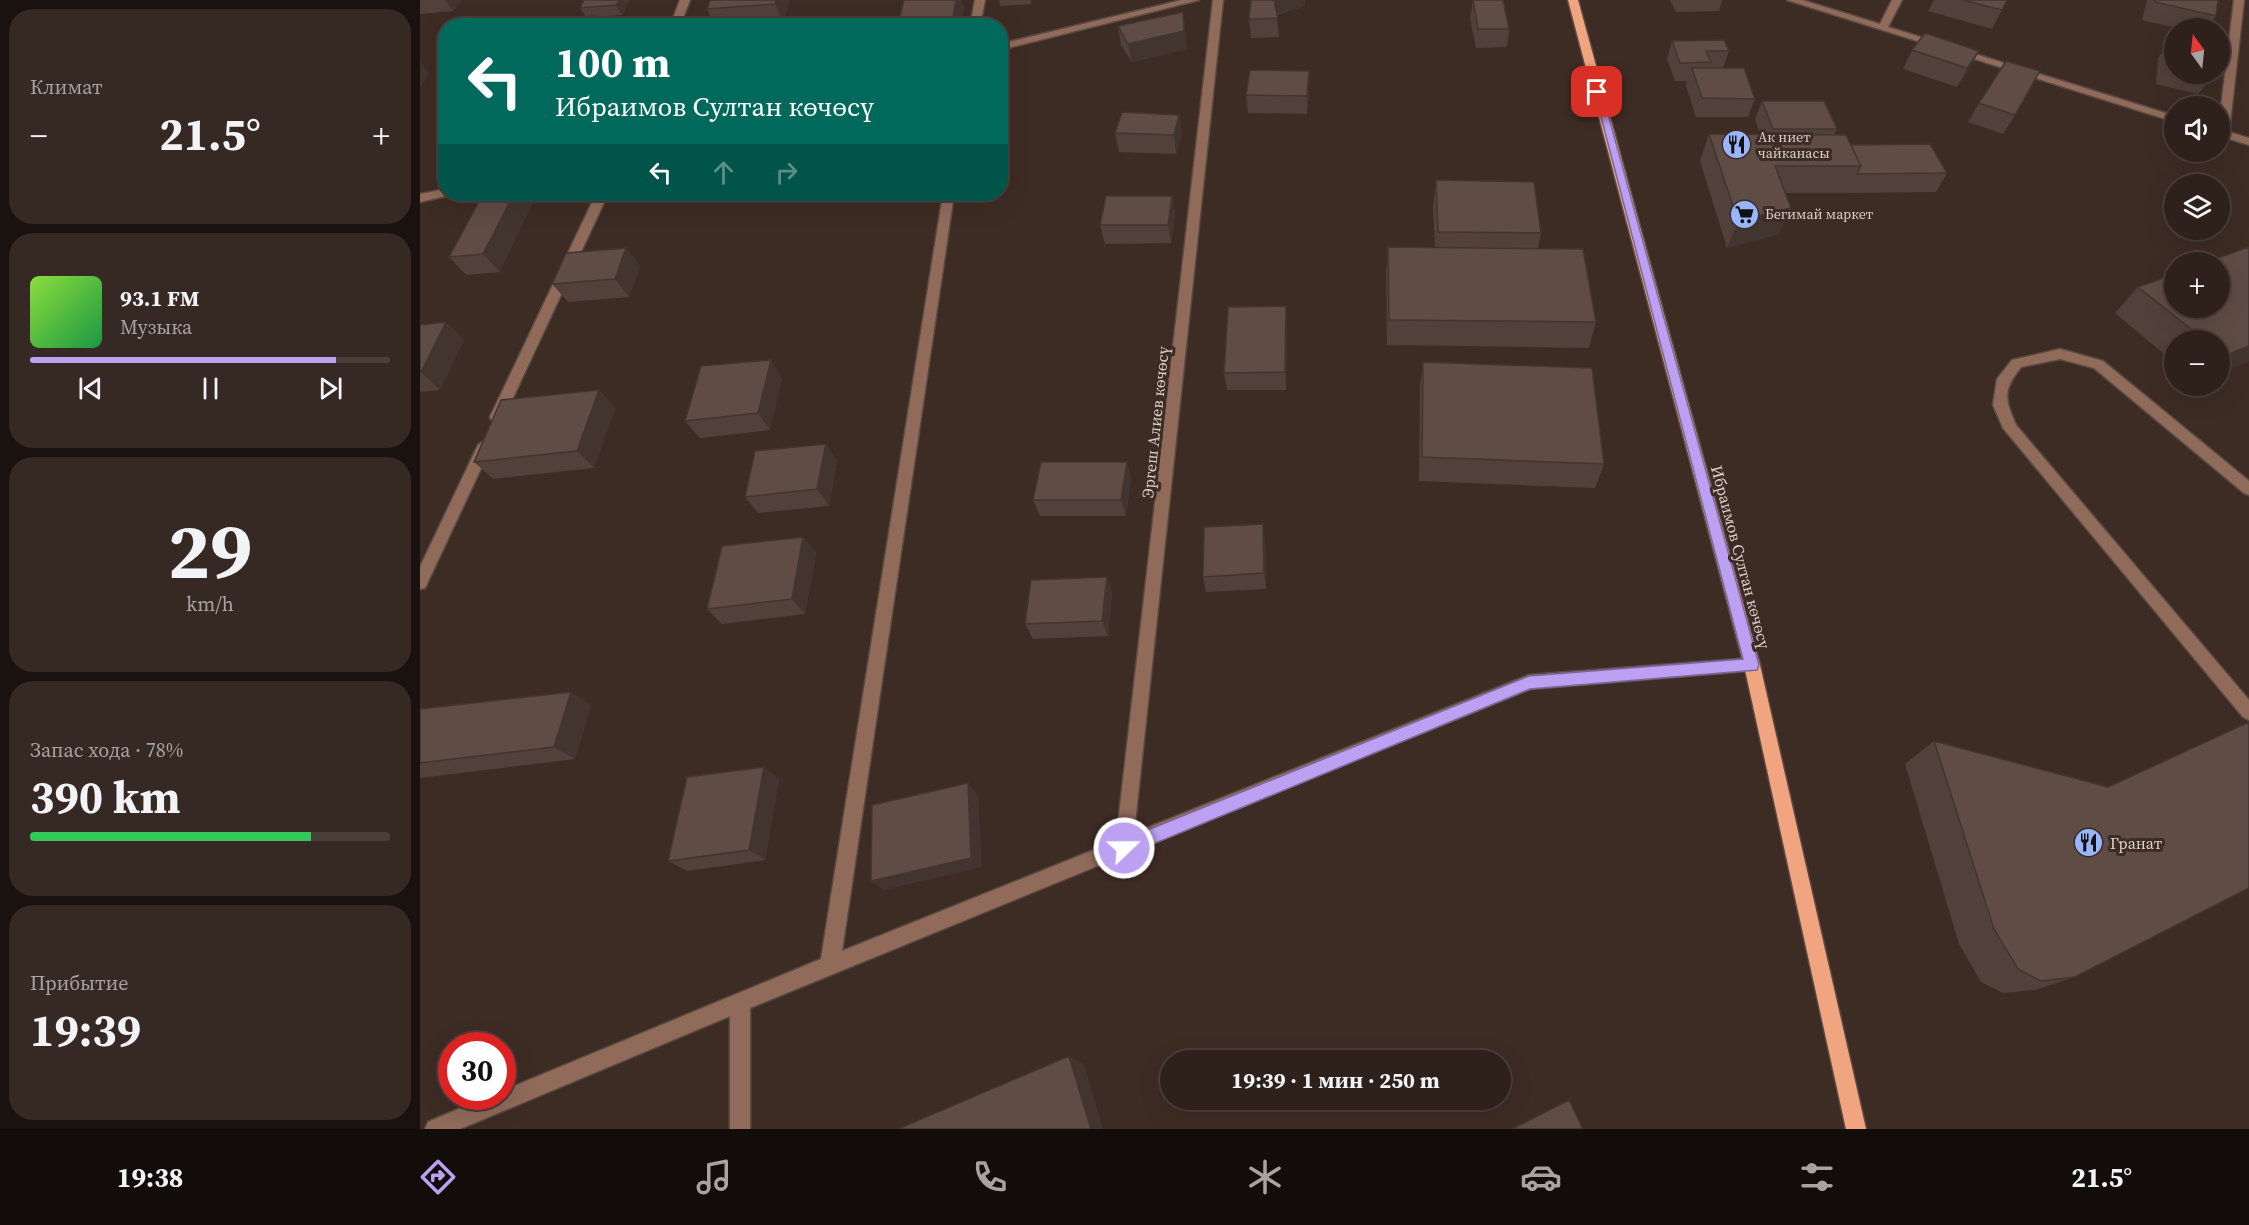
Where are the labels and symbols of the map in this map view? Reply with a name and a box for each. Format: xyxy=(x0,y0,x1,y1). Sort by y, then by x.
north arrow xyxy=(2164,18,2230,84)
pin xyxy=(1571,66,1622,117)
place label: Ак ниет чайканасы xyxy=(1758,127,1830,163)
restaurant icon: Ак ниет чайканасы xyxy=(1721,129,1753,161)
supermarket icon: Бегимай маркет xyxy=(1728,198,1760,230)
place label: Бегимай маркет xyxy=(1765,204,1874,224)
street label: Эргеш Алиев көчөсү xyxy=(1136,344,1174,499)
street label: Ибраимов Султан көчөсү xyxy=(1706,463,1776,652)
position arrow xyxy=(1092,816,1156,880)
restaurant icon: Гранат xyxy=(2073,827,2105,859)
place label: Гранат xyxy=(2110,832,2163,854)
speed limit sign: 30 xyxy=(438,1032,516,1110)

